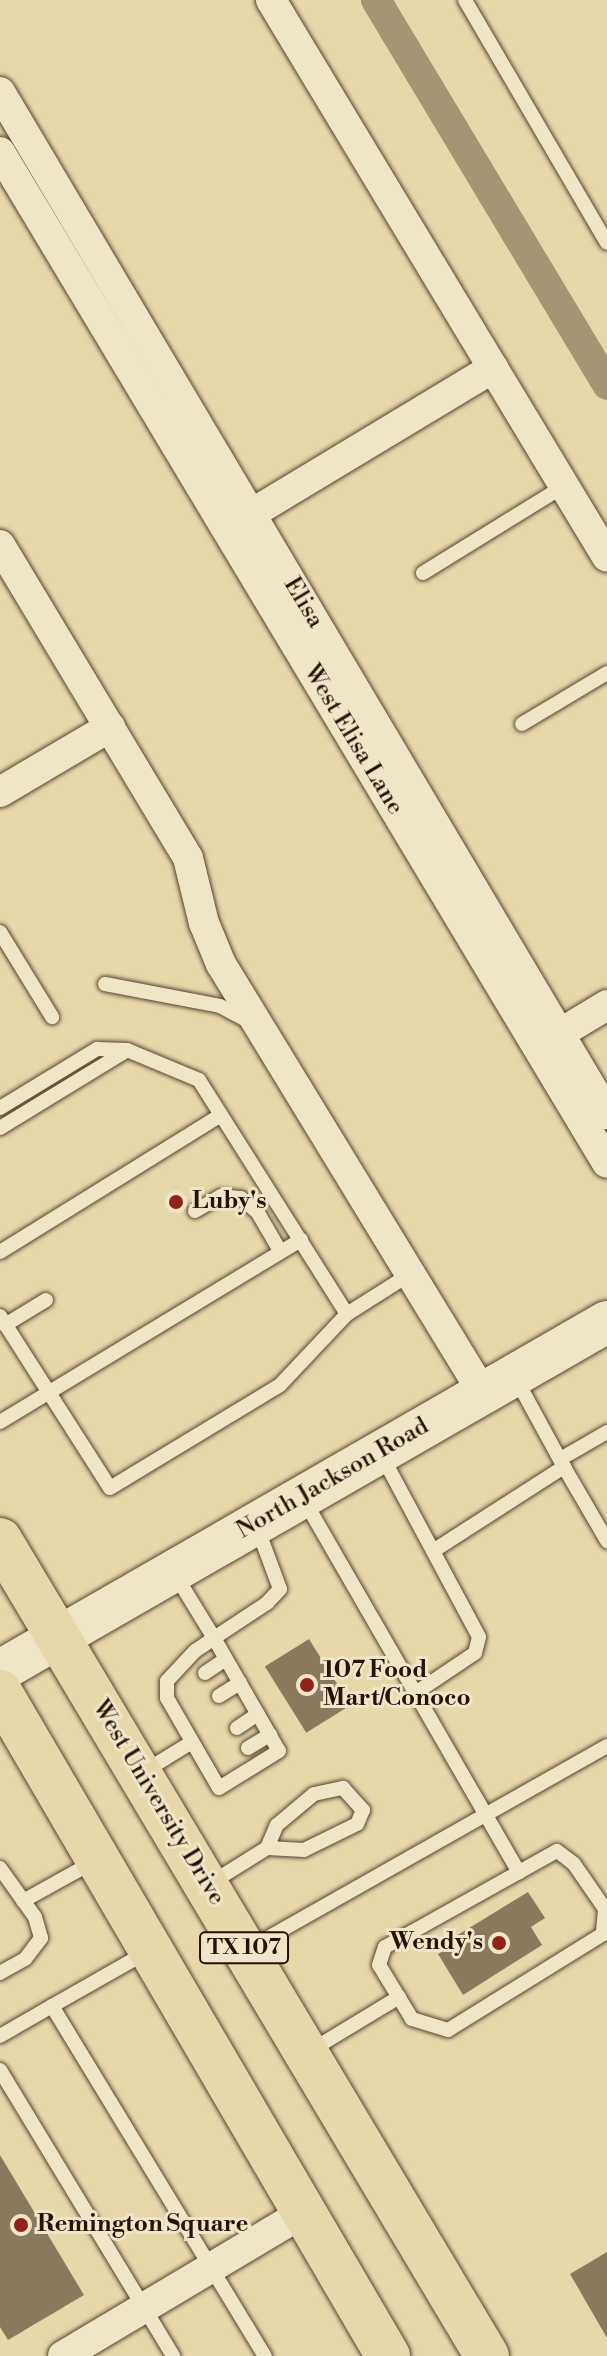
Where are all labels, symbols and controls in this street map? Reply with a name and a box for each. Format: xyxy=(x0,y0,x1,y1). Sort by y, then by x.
street label: Elisa xyxy=(277,572,329,634)
street label: West Elisa Lane xyxy=(297,660,409,820)
place label: Luby's xyxy=(192,1188,266,1216)
marker: Luby's xyxy=(167,1193,185,1211)
street label: North Jackson Road xyxy=(232,1412,434,1546)
place label: 107 Food Mart/Conoco xyxy=(323,1657,471,1713)
marker: 107 Food Mart/Conoco xyxy=(298,1676,316,1694)
street label: West University Drive xyxy=(85,1695,231,1911)
place label: Wendy's xyxy=(390,1929,483,1957)
road number: TX 107 xyxy=(198,1930,290,1966)
marker: Wendy's xyxy=(490,1934,508,1952)
place label: Remington Square xyxy=(37,2211,248,2239)
marker: Remington Square xyxy=(12,2216,30,2234)

